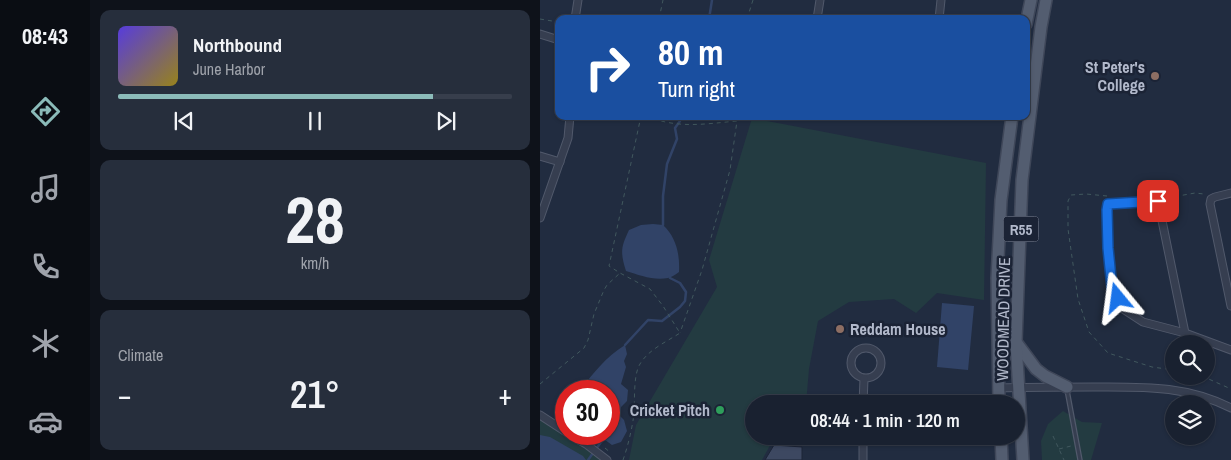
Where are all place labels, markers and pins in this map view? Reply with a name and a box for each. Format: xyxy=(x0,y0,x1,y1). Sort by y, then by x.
place label: St Peter's College xyxy=(1085,56,1145,96)
marker: St Peter's College xyxy=(1149,70,1161,82)
pin xyxy=(1137,180,1179,222)
place label: Reddam House xyxy=(850,318,946,340)
marker: Reddam House xyxy=(834,323,846,335)
place label: Cricket Pitch xyxy=(630,399,710,421)
marker: Cricket Pitch xyxy=(714,404,726,416)

